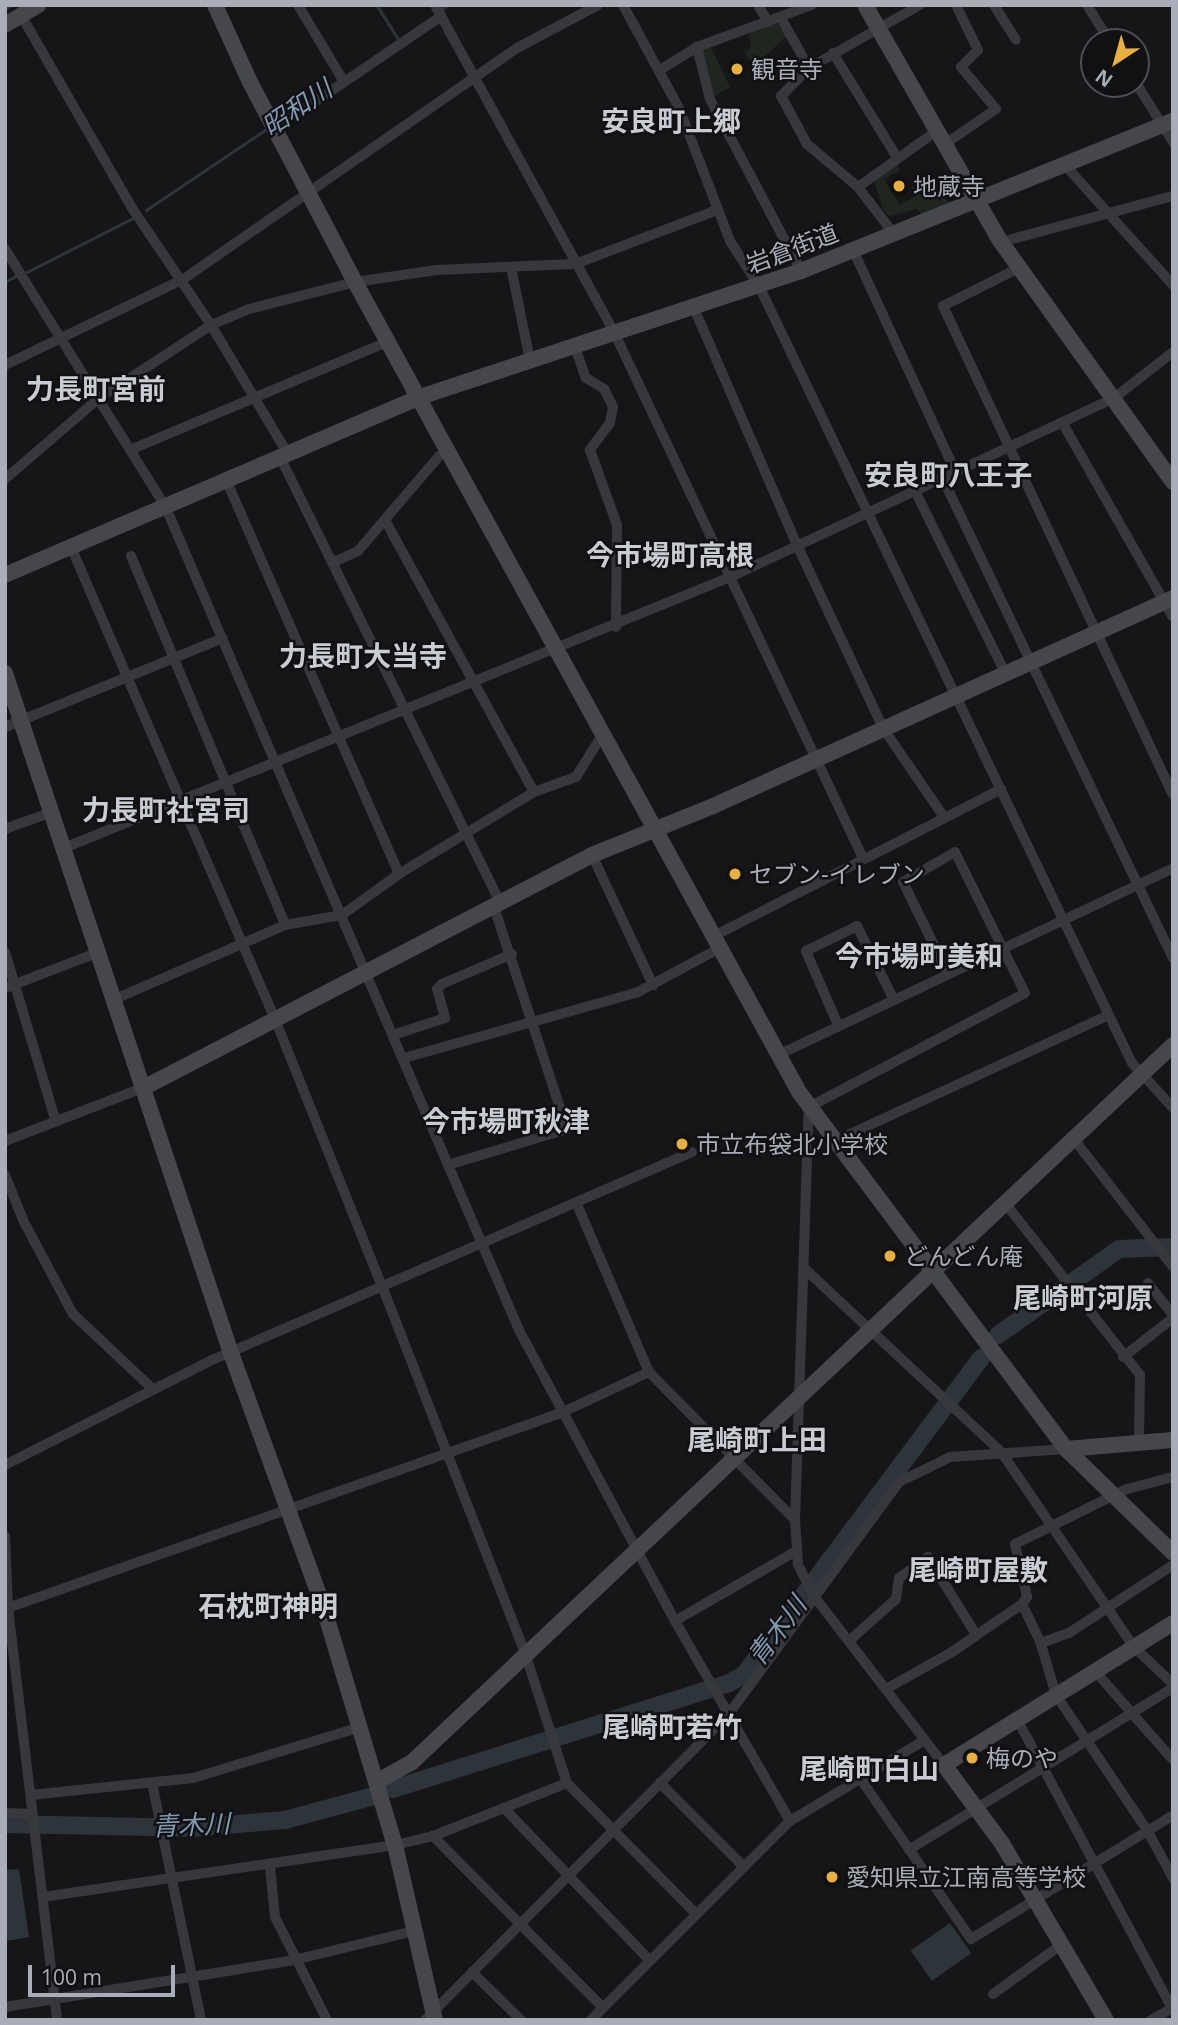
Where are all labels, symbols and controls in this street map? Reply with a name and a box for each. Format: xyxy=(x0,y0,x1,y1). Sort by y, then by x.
north arrow xyxy=(1080,28,1150,98)
place label: 観音寺 xyxy=(751,55,823,83)
marker: 観音寺 xyxy=(729,61,745,77)
text: N xyxy=(1090,63,1118,93)
water label: 昭和川 xyxy=(256,73,338,143)
district label: 安良町上郷 xyxy=(601,103,741,137)
place label: 地蔵寺 xyxy=(913,172,985,200)
marker: 地蔵寺 xyxy=(891,178,907,194)
street label: 岩倉街道 xyxy=(742,217,842,279)
district label: 力長町宮前 xyxy=(26,371,166,405)
district label: 安良町八王子 xyxy=(864,457,1032,491)
district label: 今市場町高根 xyxy=(586,537,754,571)
district label: 力長町大当寺 xyxy=(279,638,447,672)
district label: 力長町社宮司 xyxy=(82,792,250,826)
place label: セブン-イレブン xyxy=(749,860,925,888)
marker: セブン-イレブン xyxy=(727,866,743,882)
district label: 今市場町美和 xyxy=(835,938,1003,972)
district label: 今市場町秋津 xyxy=(422,1103,590,1137)
place label: 市立布袋北小学校 xyxy=(696,1130,888,1158)
marker: 市立布袋北小学校 xyxy=(674,1136,690,1152)
place label: どんどん庵 xyxy=(904,1242,1024,1270)
marker: どんどん庵 xyxy=(882,1248,898,1264)
district label: 尾崎町河原 xyxy=(1013,1280,1153,1314)
district label: 尾崎町上田 xyxy=(687,1422,827,1456)
district label: 尾崎町屋敷 xyxy=(908,1552,1048,1586)
district label: 石枕町神明 xyxy=(198,1588,338,1622)
water label: 青木川 xyxy=(741,1590,813,1672)
district label: 尾崎町若竹 xyxy=(602,1709,742,1743)
place label: 梅のや xyxy=(986,1744,1058,1772)
marker: 梅のや xyxy=(964,1750,980,1766)
district label: 尾崎町白山 xyxy=(799,1751,939,1785)
water label: 青木川 xyxy=(151,1808,231,1842)
place label: 愛知県立江南高等学校 xyxy=(846,1863,1086,1891)
marker: 愛知県立江南高等学校 xyxy=(824,1869,840,1885)
scale bar xyxy=(32,1952,178,1996)
text: 100 m xyxy=(41,1963,102,1991)

